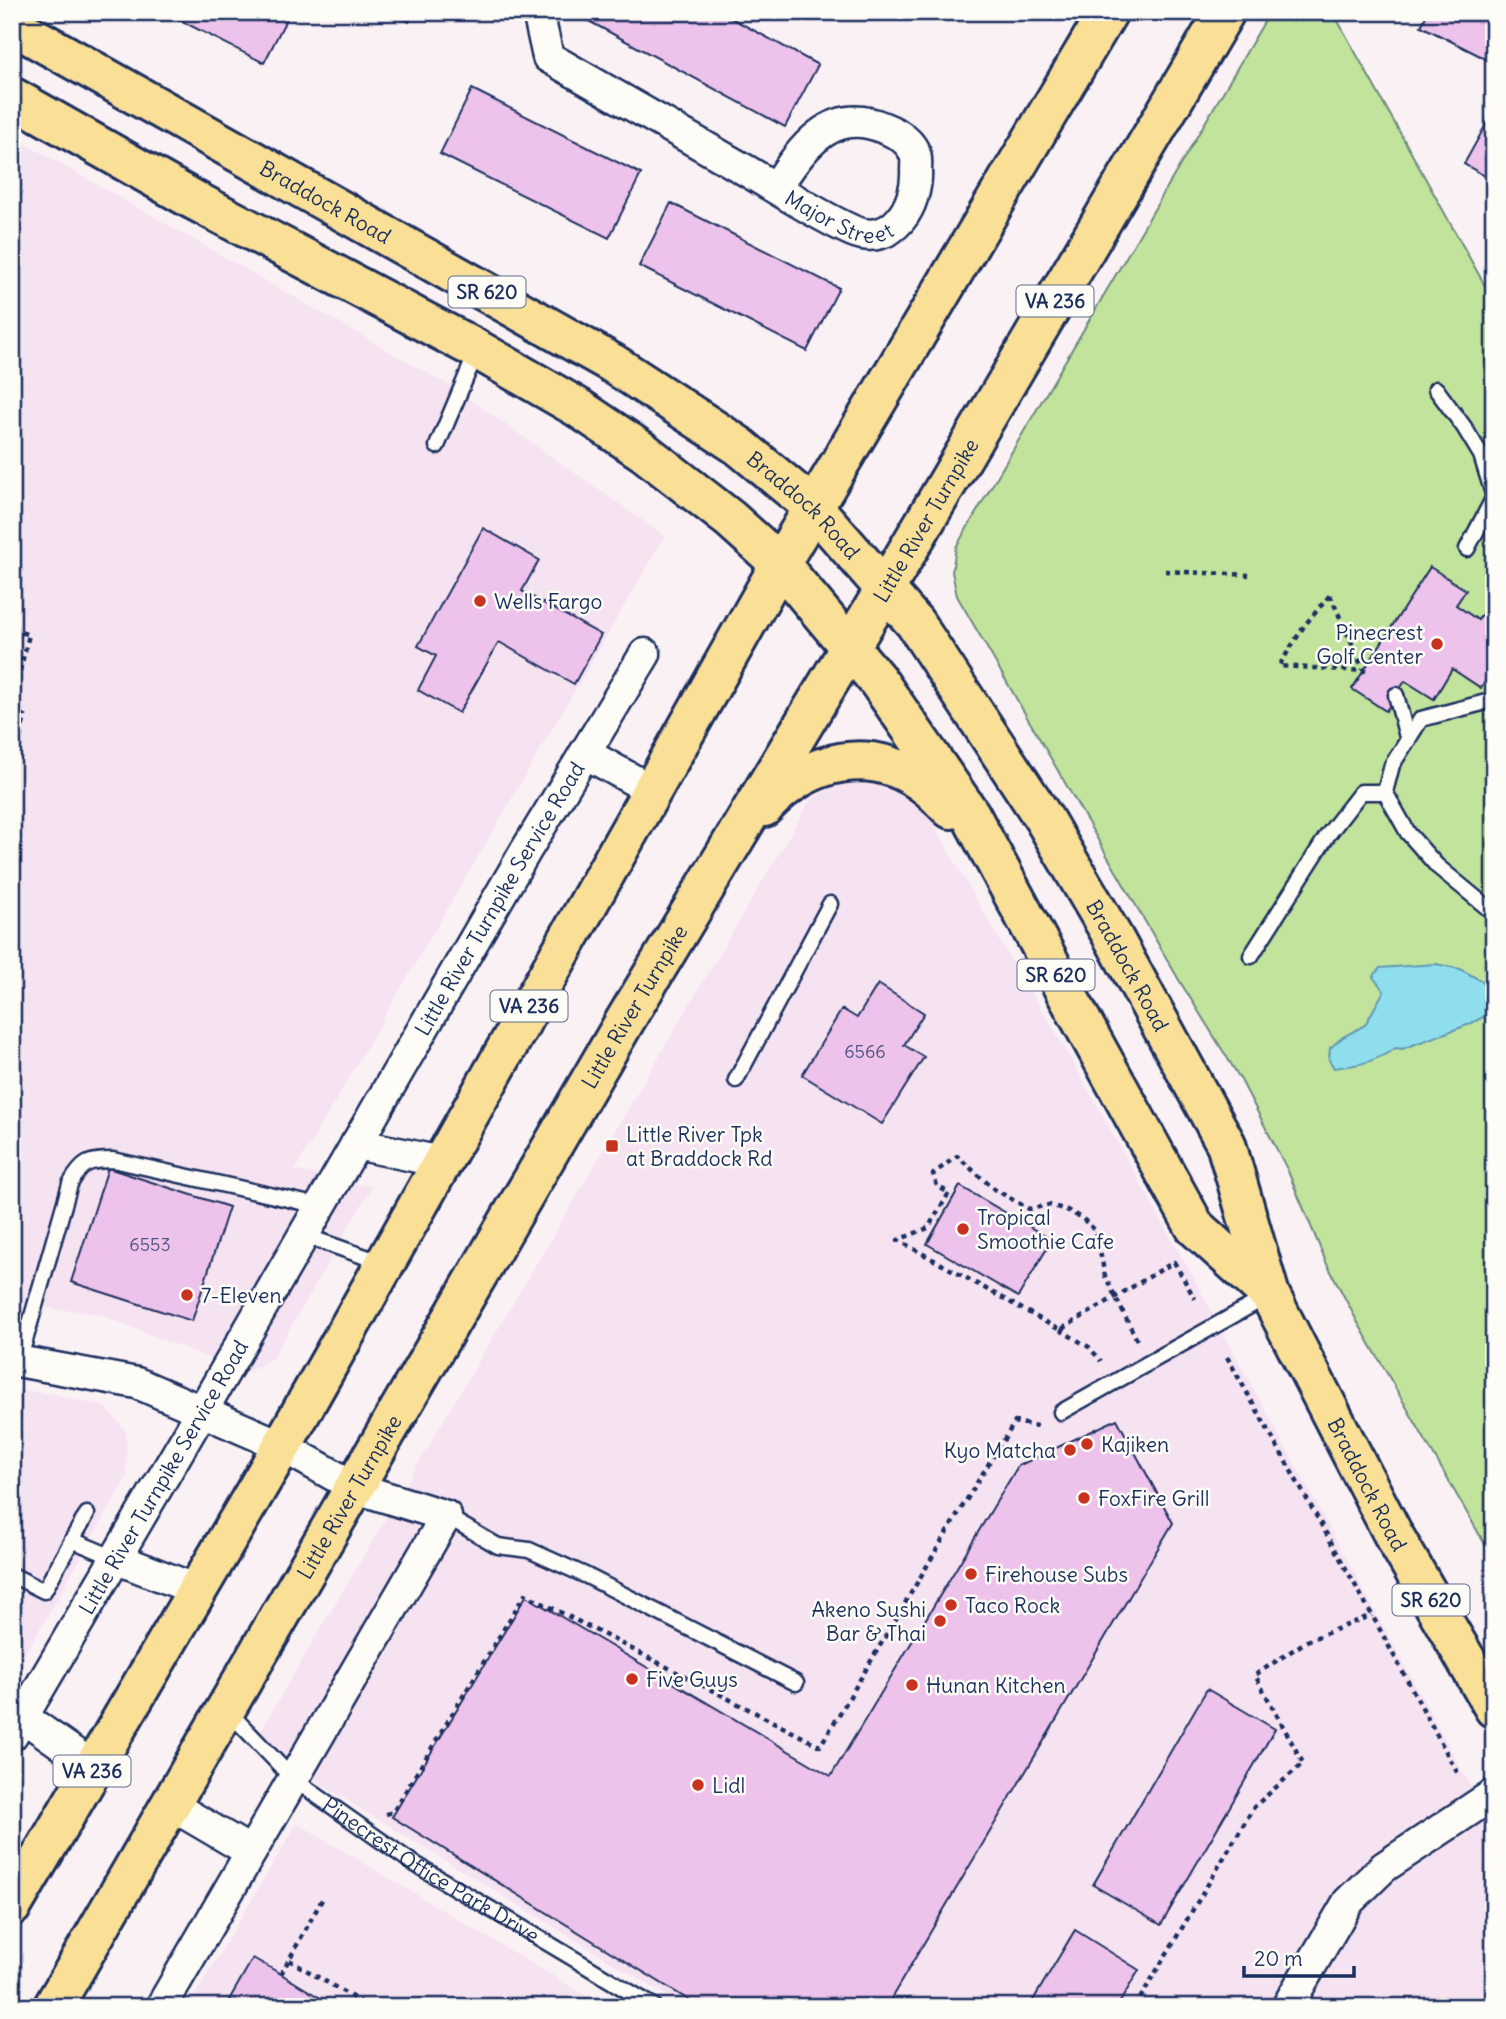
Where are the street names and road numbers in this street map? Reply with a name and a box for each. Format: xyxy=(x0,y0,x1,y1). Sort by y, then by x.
street label: Braddock Road xyxy=(255,154,396,249)
street label: Major Street xyxy=(780,184,898,248)
road number: SR 620 xyxy=(448,276,526,308)
road number: VA 236 xyxy=(1016,286,1094,316)
street label: Little River Turnpike xyxy=(867,433,984,607)
street label: Braddock Road xyxy=(742,445,866,565)
street label: Little River Turnpike Service Road xyxy=(408,757,590,1040)
street label: Braddock Road xyxy=(1080,895,1175,1036)
street label: Little River Turnpike xyxy=(575,920,693,1093)
road number: SR 620 xyxy=(1018,959,1094,990)
road number: VA 236 xyxy=(490,990,568,1022)
street label: Little River Turnpike Service Road xyxy=(72,1335,254,1619)
street label: Little River Turnpike xyxy=(291,1410,407,1584)
street label: Braddock Road xyxy=(1322,1413,1413,1556)
road number: SR 620 xyxy=(1392,1584,1470,1616)
road number: VA 236 xyxy=(54,1756,130,1786)
street label: Pinecrest Office Park Drive xyxy=(318,1791,545,1949)

